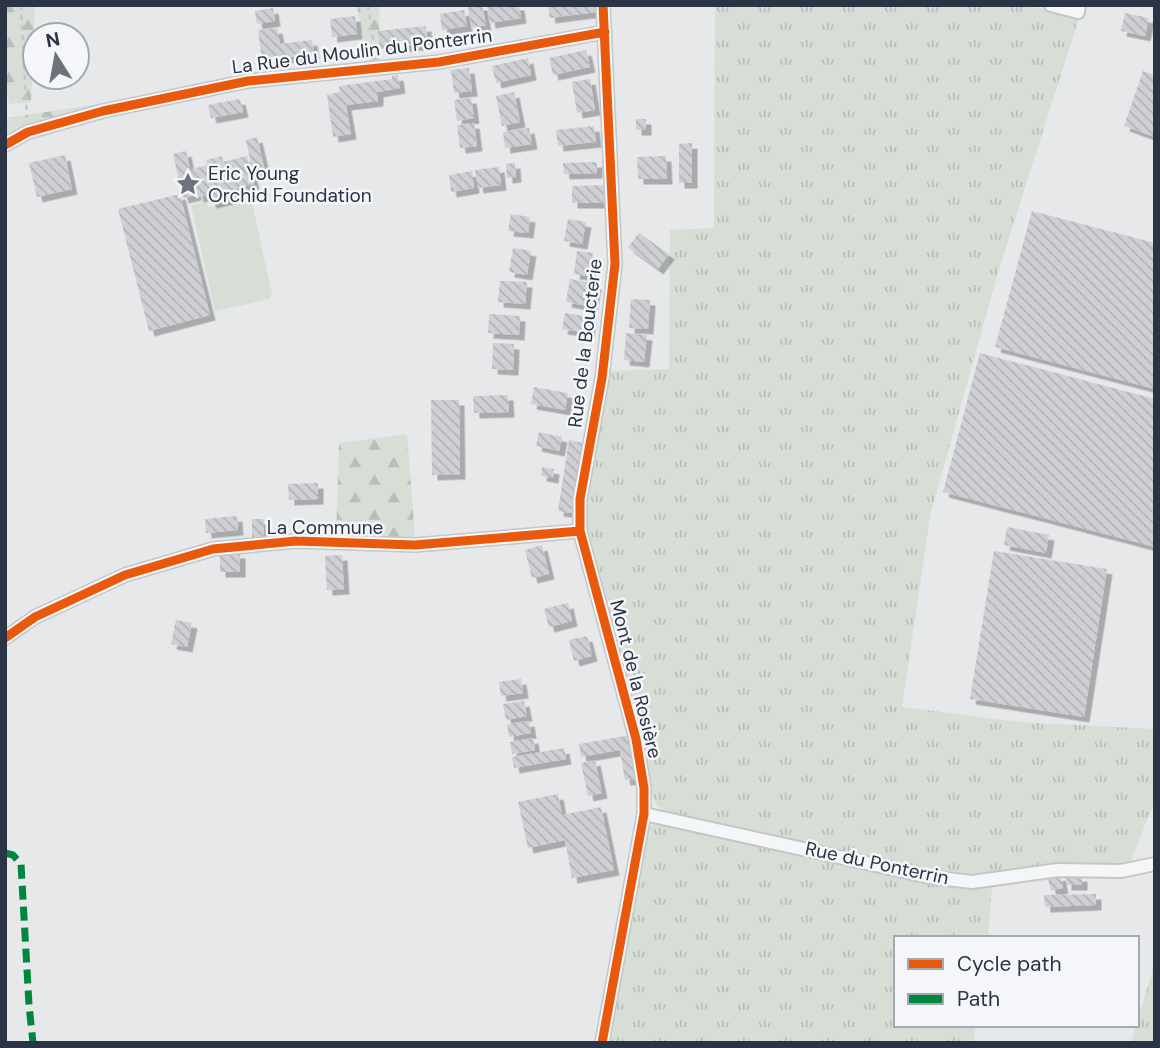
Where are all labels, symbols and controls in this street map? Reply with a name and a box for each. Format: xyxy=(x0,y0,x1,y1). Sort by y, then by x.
north arrow xyxy=(21,21,91,91)
street label: La Rue du Moulin du Ponterrin xyxy=(230,23,494,79)
text: N xyxy=(44,26,62,53)
place label: Eric Young Orchid Foundation xyxy=(208,161,372,208)
place icon: Eric Young Orchid Foundation xyxy=(174,170,202,198)
street label: Rue de la Boucterie xyxy=(562,257,608,429)
street label: La Commune xyxy=(267,515,383,540)
street label: Mont de la Rosière xyxy=(604,597,668,761)
street label: Rue du Ponterrin xyxy=(803,836,951,890)
legend xyxy=(894,936,1139,1027)
text: Cycle path xyxy=(957,950,1062,978)
text: Path xyxy=(957,985,1000,1013)

